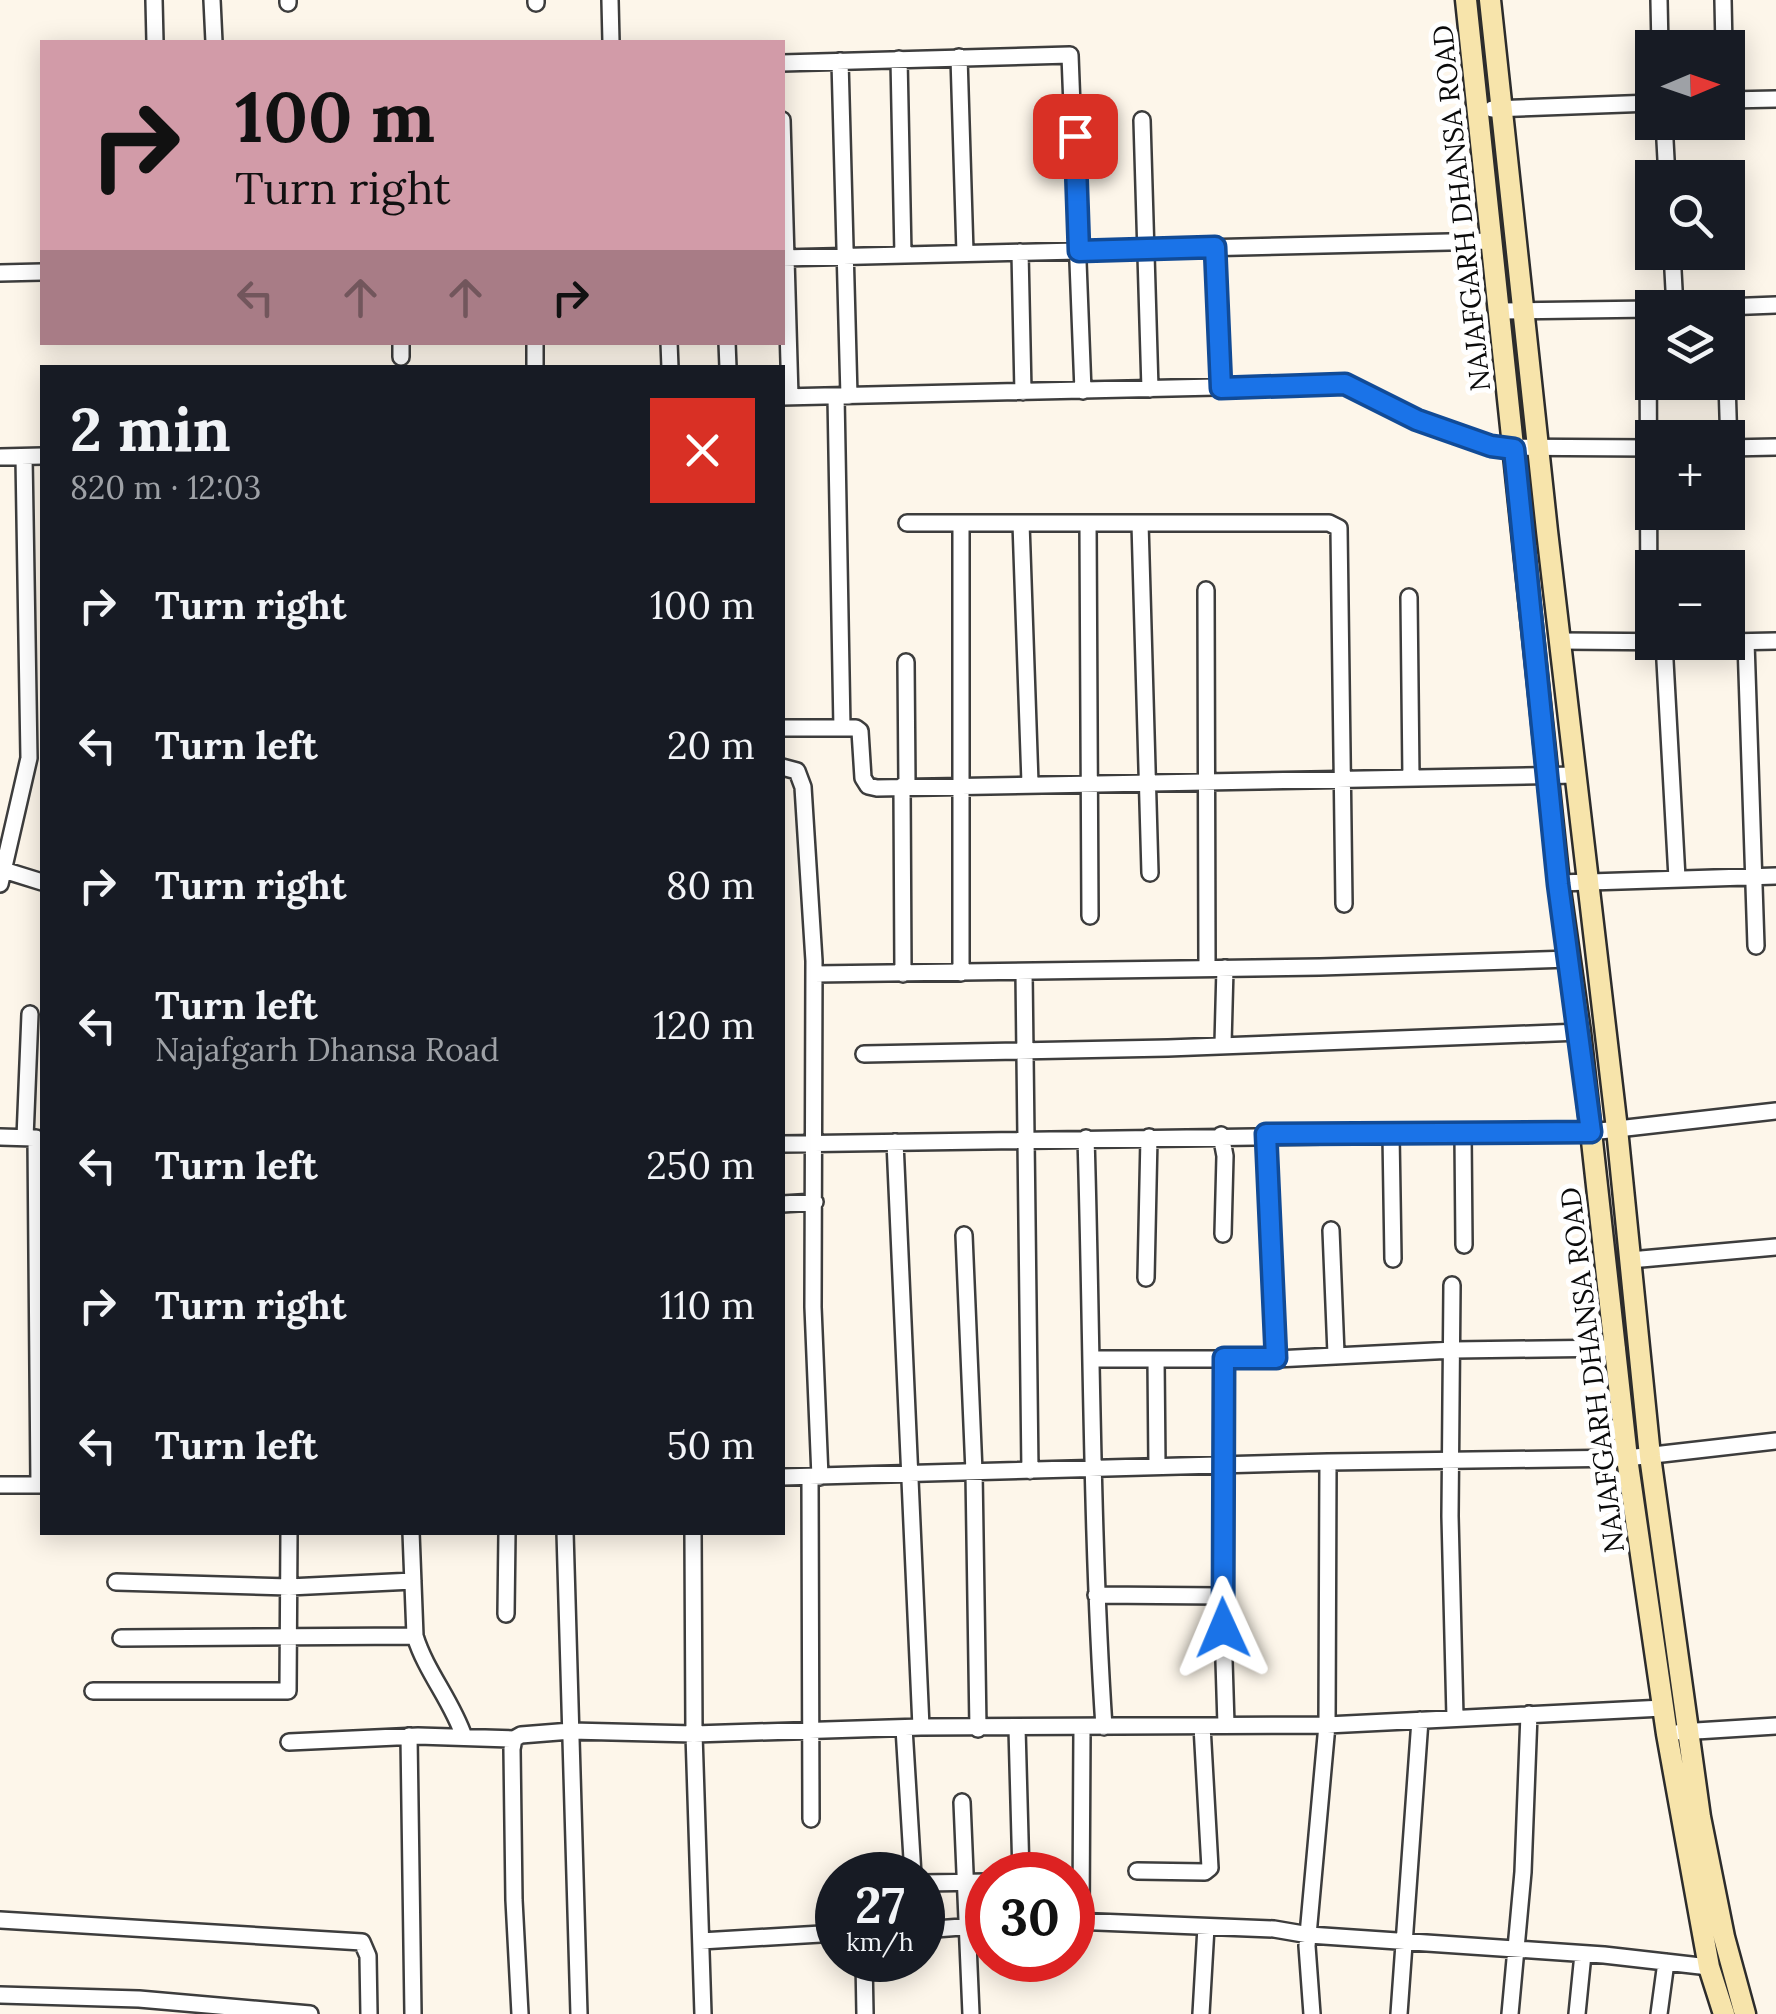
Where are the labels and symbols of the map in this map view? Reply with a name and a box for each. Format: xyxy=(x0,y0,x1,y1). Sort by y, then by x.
street label: NAJAFGARH DHANSA ROAD xyxy=(1424,23,1498,393)
north arrow xyxy=(1635,30,1745,140)
pin xyxy=(1033,94,1118,179)
street label: NAJAFGARH DHANSA ROAD xyxy=(1552,1185,1632,1555)
position arrow xyxy=(1171,1576,1275,1680)
speed limit sign: 30 xyxy=(965,1852,1095,1982)

